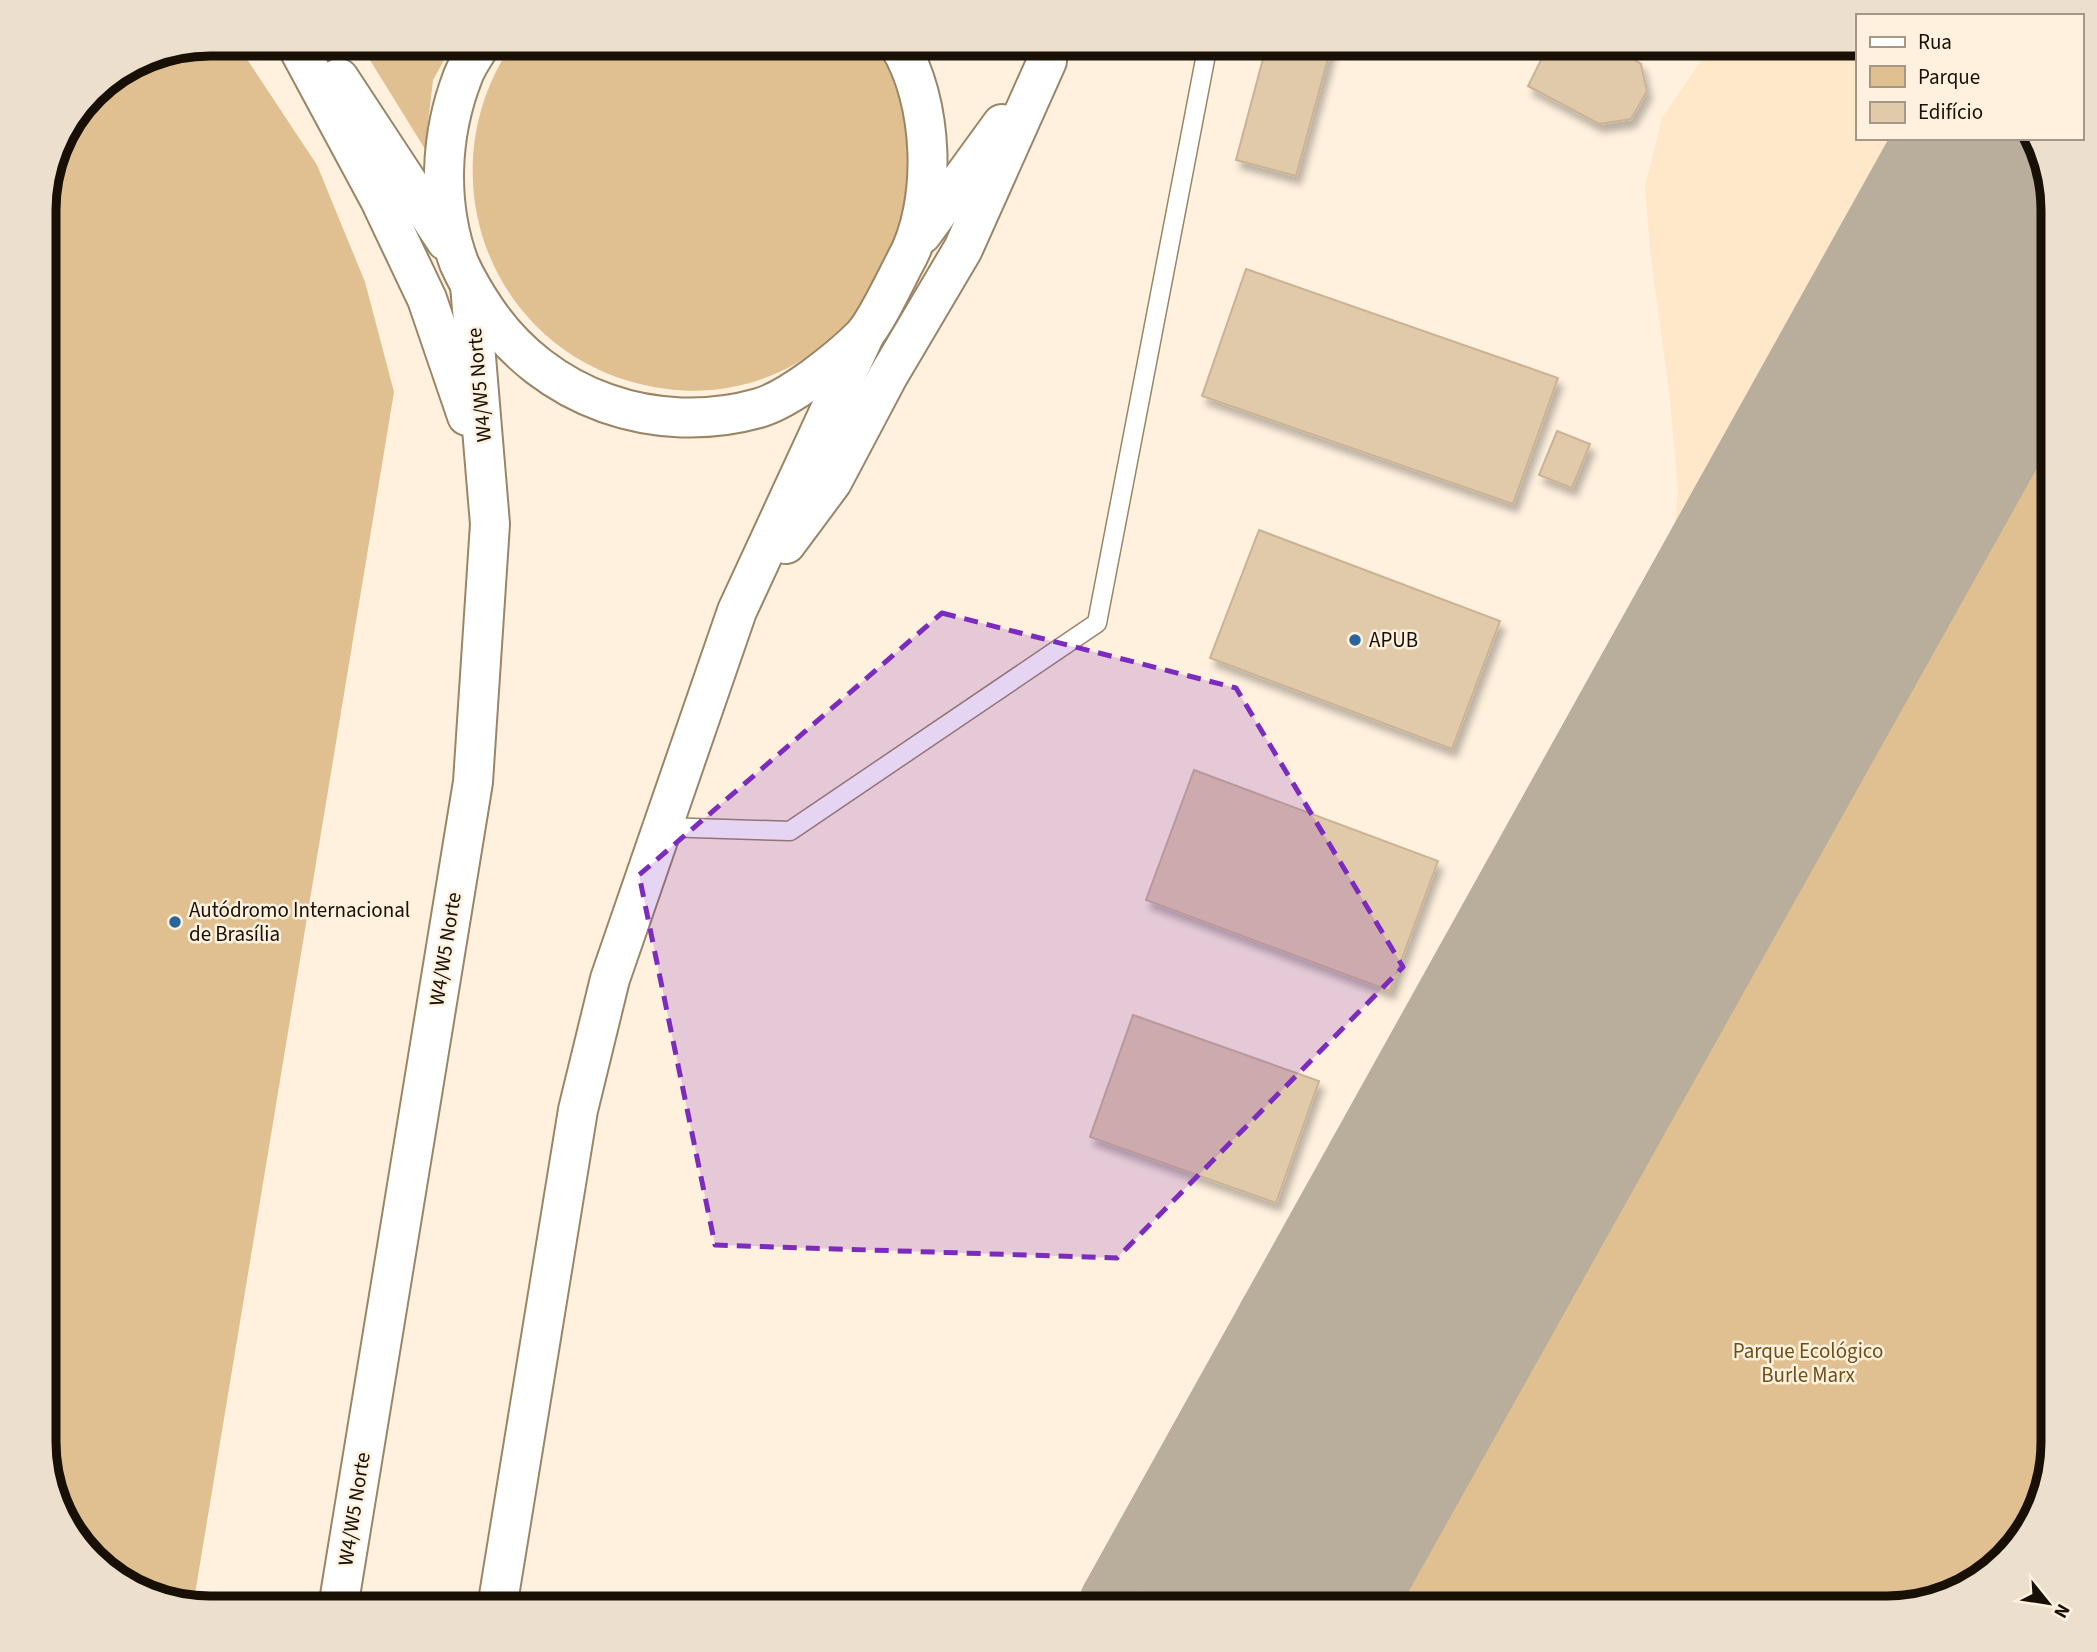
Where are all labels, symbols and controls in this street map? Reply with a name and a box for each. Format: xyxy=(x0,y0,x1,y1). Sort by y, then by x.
legend xyxy=(1856,14,2083,140)
text: Rua xyxy=(1918,27,1952,57)
text: Parque xyxy=(1918,62,1980,92)
text: Edifício xyxy=(1918,97,1983,127)
street label: W4/W5 Norte xyxy=(459,326,499,444)
place label: APUB xyxy=(1369,625,1418,655)
marker: APUB xyxy=(1347,632,1363,648)
street label: W4/W5 Norte xyxy=(421,890,469,1008)
place label: Autódromo Internacional de Brasília xyxy=(189,895,410,949)
marker: Autódromo Internacional de Brasília xyxy=(167,914,183,930)
park label: Parque Ecológico Burle Marx xyxy=(1733,1336,1883,1390)
street label: W4/W5 Norte xyxy=(330,1450,378,1568)
north arrow xyxy=(2013,1568,2083,1638)
text: N xyxy=(2047,1599,2076,1623)

